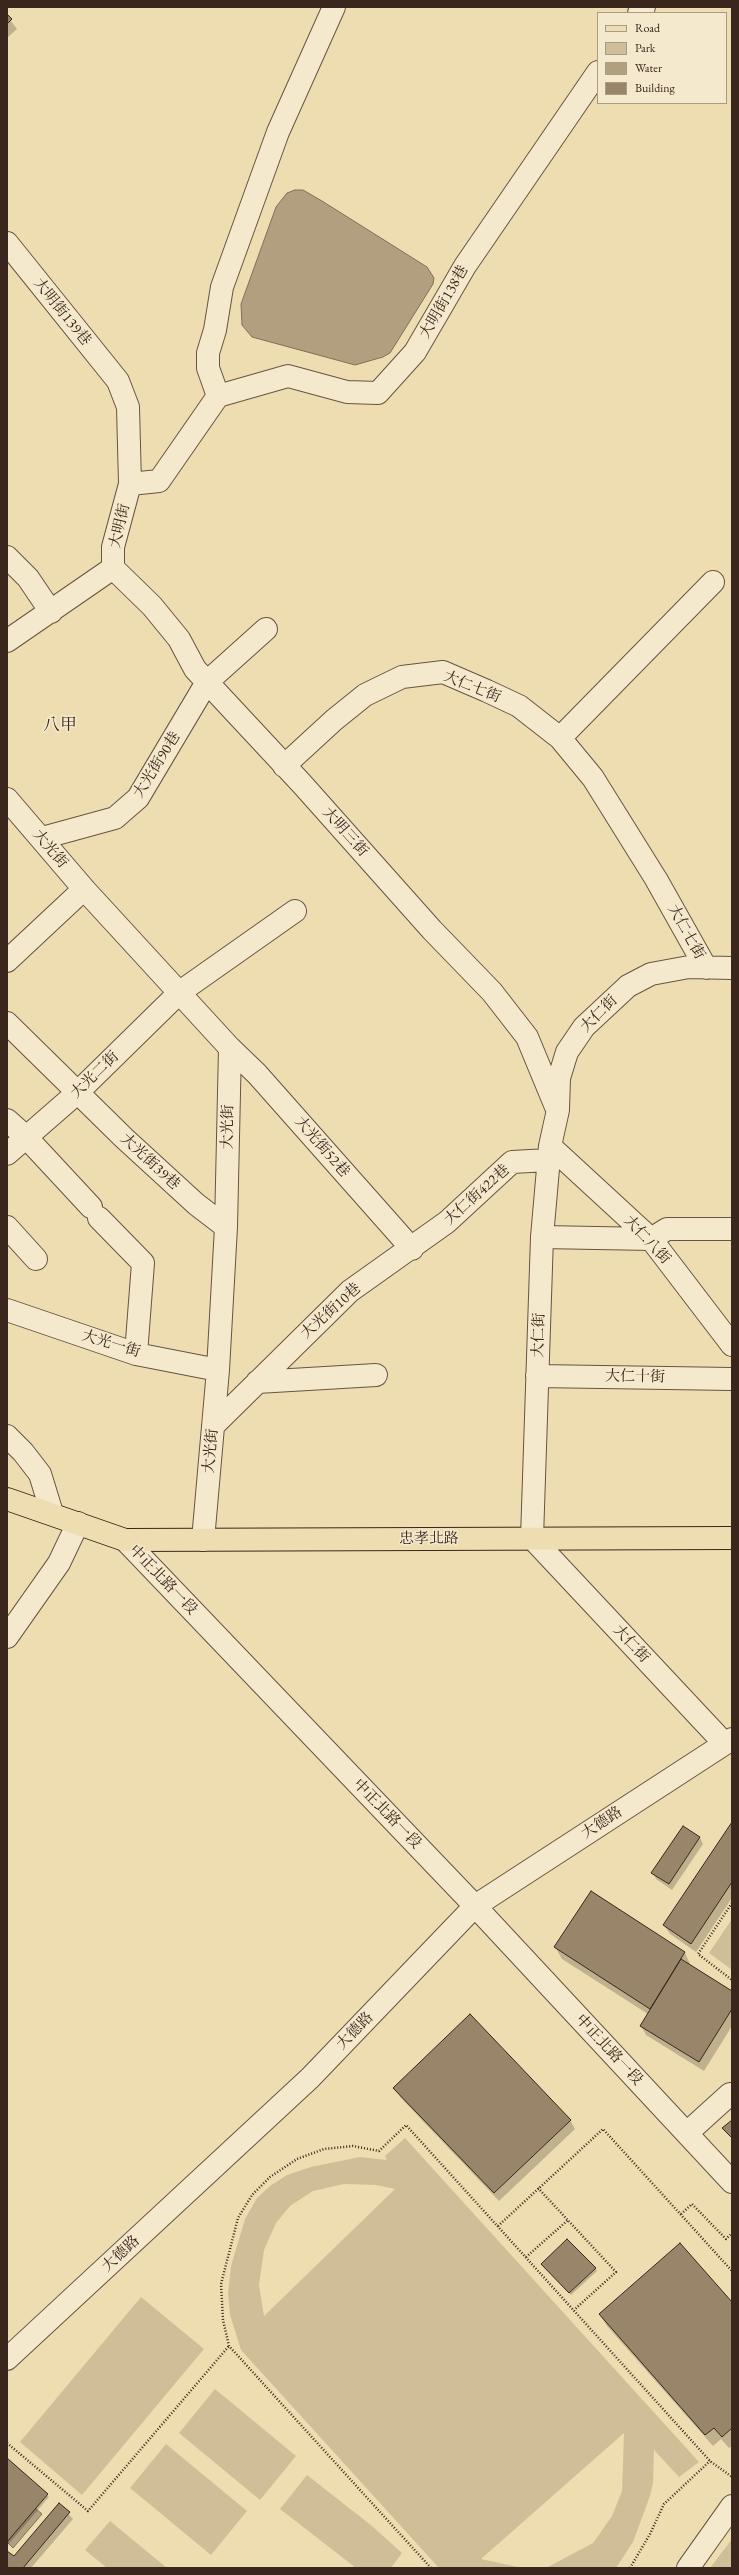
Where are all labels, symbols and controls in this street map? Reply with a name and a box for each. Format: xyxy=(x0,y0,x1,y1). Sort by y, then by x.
legend xyxy=(597,12,727,104)
text: Road xyxy=(635,20,660,36)
text: Park xyxy=(635,40,655,56)
text: Water xyxy=(635,60,662,76)
text: Building xyxy=(635,80,675,96)
street label: 大明街138巷 xyxy=(416,262,472,342)
street label: 大明街139巷 xyxy=(29,275,95,349)
street label: 大明街 xyxy=(106,502,134,550)
street label: 大仁七街 xyxy=(441,667,503,707)
district label: 八甲 xyxy=(43,715,77,735)
street label: 大光街90巷 xyxy=(130,729,184,801)
street label: 大明三街 xyxy=(318,804,372,860)
street label: 大光街 xyxy=(29,826,71,872)
street label: 大仁七街 xyxy=(664,901,708,963)
street label: 大仁街 xyxy=(577,992,621,1036)
street label: 大光二街 xyxy=(67,1048,123,1102)
street label: 大光街 xyxy=(219,1104,237,1150)
street label: 大光街52巷 xyxy=(291,1113,353,1181)
street label: 大光街39巷 xyxy=(117,1130,183,1194)
street label: 大仁街422巷 xyxy=(441,1161,513,1229)
street label: 大仁八街 xyxy=(620,1212,674,1268)
street label: 大光街10巷 xyxy=(297,1279,365,1343)
street label: 大仁街 xyxy=(529,1312,549,1358)
street label: 大光一街 xyxy=(80,1327,142,1361)
street label: 大仁十街 xyxy=(605,1367,665,1387)
street label: 大光街 xyxy=(200,1428,222,1474)
street label: 忠孝北路 xyxy=(399,1530,459,1548)
street label: 中正北路一段 xyxy=(125,1541,201,1619)
street label: 大仁街 xyxy=(609,1621,653,1667)
street label: 中正北路一段 xyxy=(349,1775,425,1853)
street label: 大德路 xyxy=(578,1803,626,1843)
street label: 大德路 xyxy=(333,2009,377,2053)
street label: 中正北路一段 xyxy=(572,2011,646,2089)
street label: 大德路 xyxy=(98,2232,144,2276)

